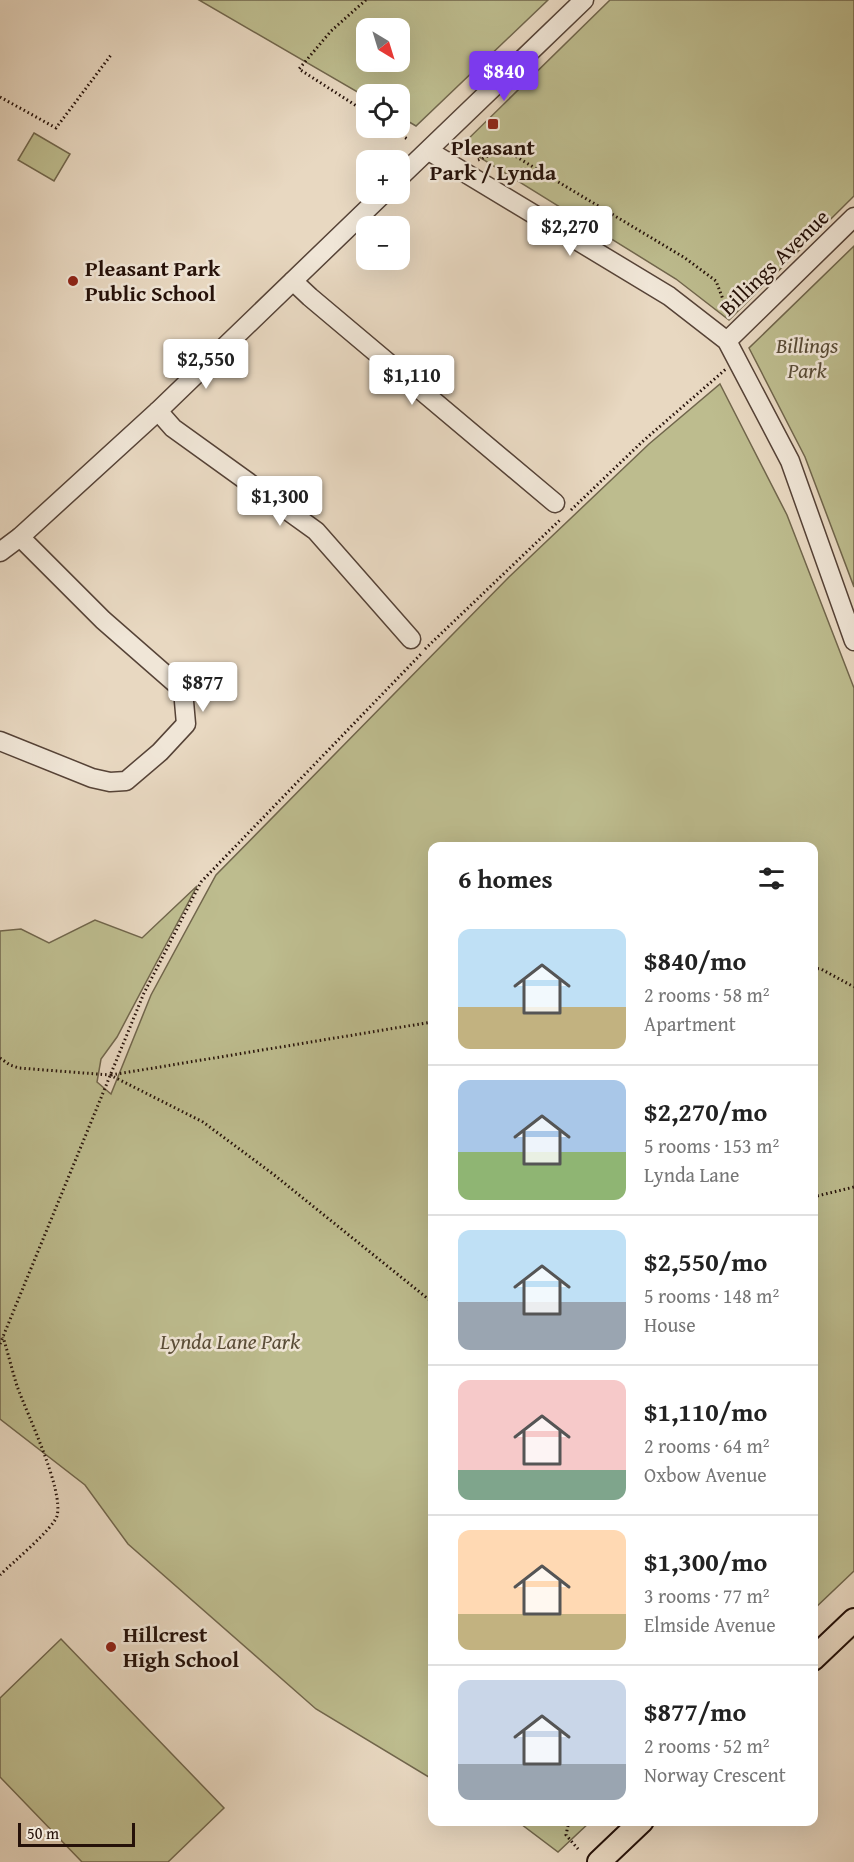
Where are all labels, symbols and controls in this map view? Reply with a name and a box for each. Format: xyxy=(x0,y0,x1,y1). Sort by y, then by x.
north arrow xyxy=(356,18,410,72)
map controls xyxy=(356,18,410,270)
pin: $840 xyxy=(468,51,540,102)
text: $840 xyxy=(483,56,525,85)
button: locate xyxy=(356,84,410,138)
marker: Pleasant Park / Lynda xyxy=(486,117,500,131)
place label: Pleasant Park / Lynda xyxy=(430,131,557,188)
button: + xyxy=(356,150,410,204)
street label: Billings Avenue xyxy=(712,201,836,323)
pin: $2,270 xyxy=(521,206,619,257)
text: $2,270 xyxy=(541,211,599,240)
button: − xyxy=(356,216,410,270)
place label: Pleasant Park Public School xyxy=(85,252,221,309)
marker: Pleasant Park Public School xyxy=(66,274,80,288)
park label: Billings Park xyxy=(775,329,838,386)
pin: $2,550 xyxy=(157,339,255,390)
text: $2,550 xyxy=(177,344,235,373)
pin: $1,110 xyxy=(363,355,461,406)
text: $1,110 xyxy=(383,360,441,389)
pin: $1,300 xyxy=(231,476,329,527)
text: $1,300 xyxy=(251,481,309,510)
pin: $877 xyxy=(167,662,239,713)
text: $877 xyxy=(182,667,224,696)
text: 6 homes xyxy=(458,859,553,898)
icon: filters xyxy=(755,862,788,895)
text: $840/mo xyxy=(644,941,746,980)
icon: home xyxy=(506,953,578,1025)
text: 2 rooms · 58 m² xyxy=(644,980,770,1009)
text: Apartment xyxy=(644,1009,736,1038)
text: $2,270/mo xyxy=(644,1092,767,1131)
icon: home xyxy=(506,1104,578,1176)
text: 5 rooms · 153 m² xyxy=(644,1131,779,1160)
text: Lynda Lane xyxy=(644,1160,739,1189)
text: $2,550/mo xyxy=(644,1242,767,1281)
icon: home xyxy=(506,1254,578,1326)
text: 5 rooms · 148 m² xyxy=(644,1281,779,1310)
text: House xyxy=(644,1310,696,1339)
park label: Lynda Lane Park xyxy=(159,1325,301,1357)
text: $1,110/mo xyxy=(644,1392,767,1431)
icon: home xyxy=(506,1404,578,1476)
text: 2 rooms · 64 m² xyxy=(644,1431,770,1460)
text: Oxbow Avenue xyxy=(644,1460,767,1489)
text: $1,300/mo xyxy=(644,1542,767,1581)
icon: home xyxy=(506,1554,578,1626)
text: 3 rooms · 77 m² xyxy=(644,1581,770,1610)
text: Elmside Avenue xyxy=(644,1610,776,1639)
place label: Hillcrest High School xyxy=(123,1618,239,1675)
marker: Hillcrest High School xyxy=(104,1640,118,1654)
text: $877/mo xyxy=(644,1692,746,1731)
icon: home xyxy=(506,1704,578,1776)
text: 2 rooms · 52 m² xyxy=(644,1731,770,1760)
text: Norway Crescent xyxy=(644,1760,786,1789)
scale bar xyxy=(18,1820,135,1848)
text: 50 m xyxy=(27,1821,59,1845)

